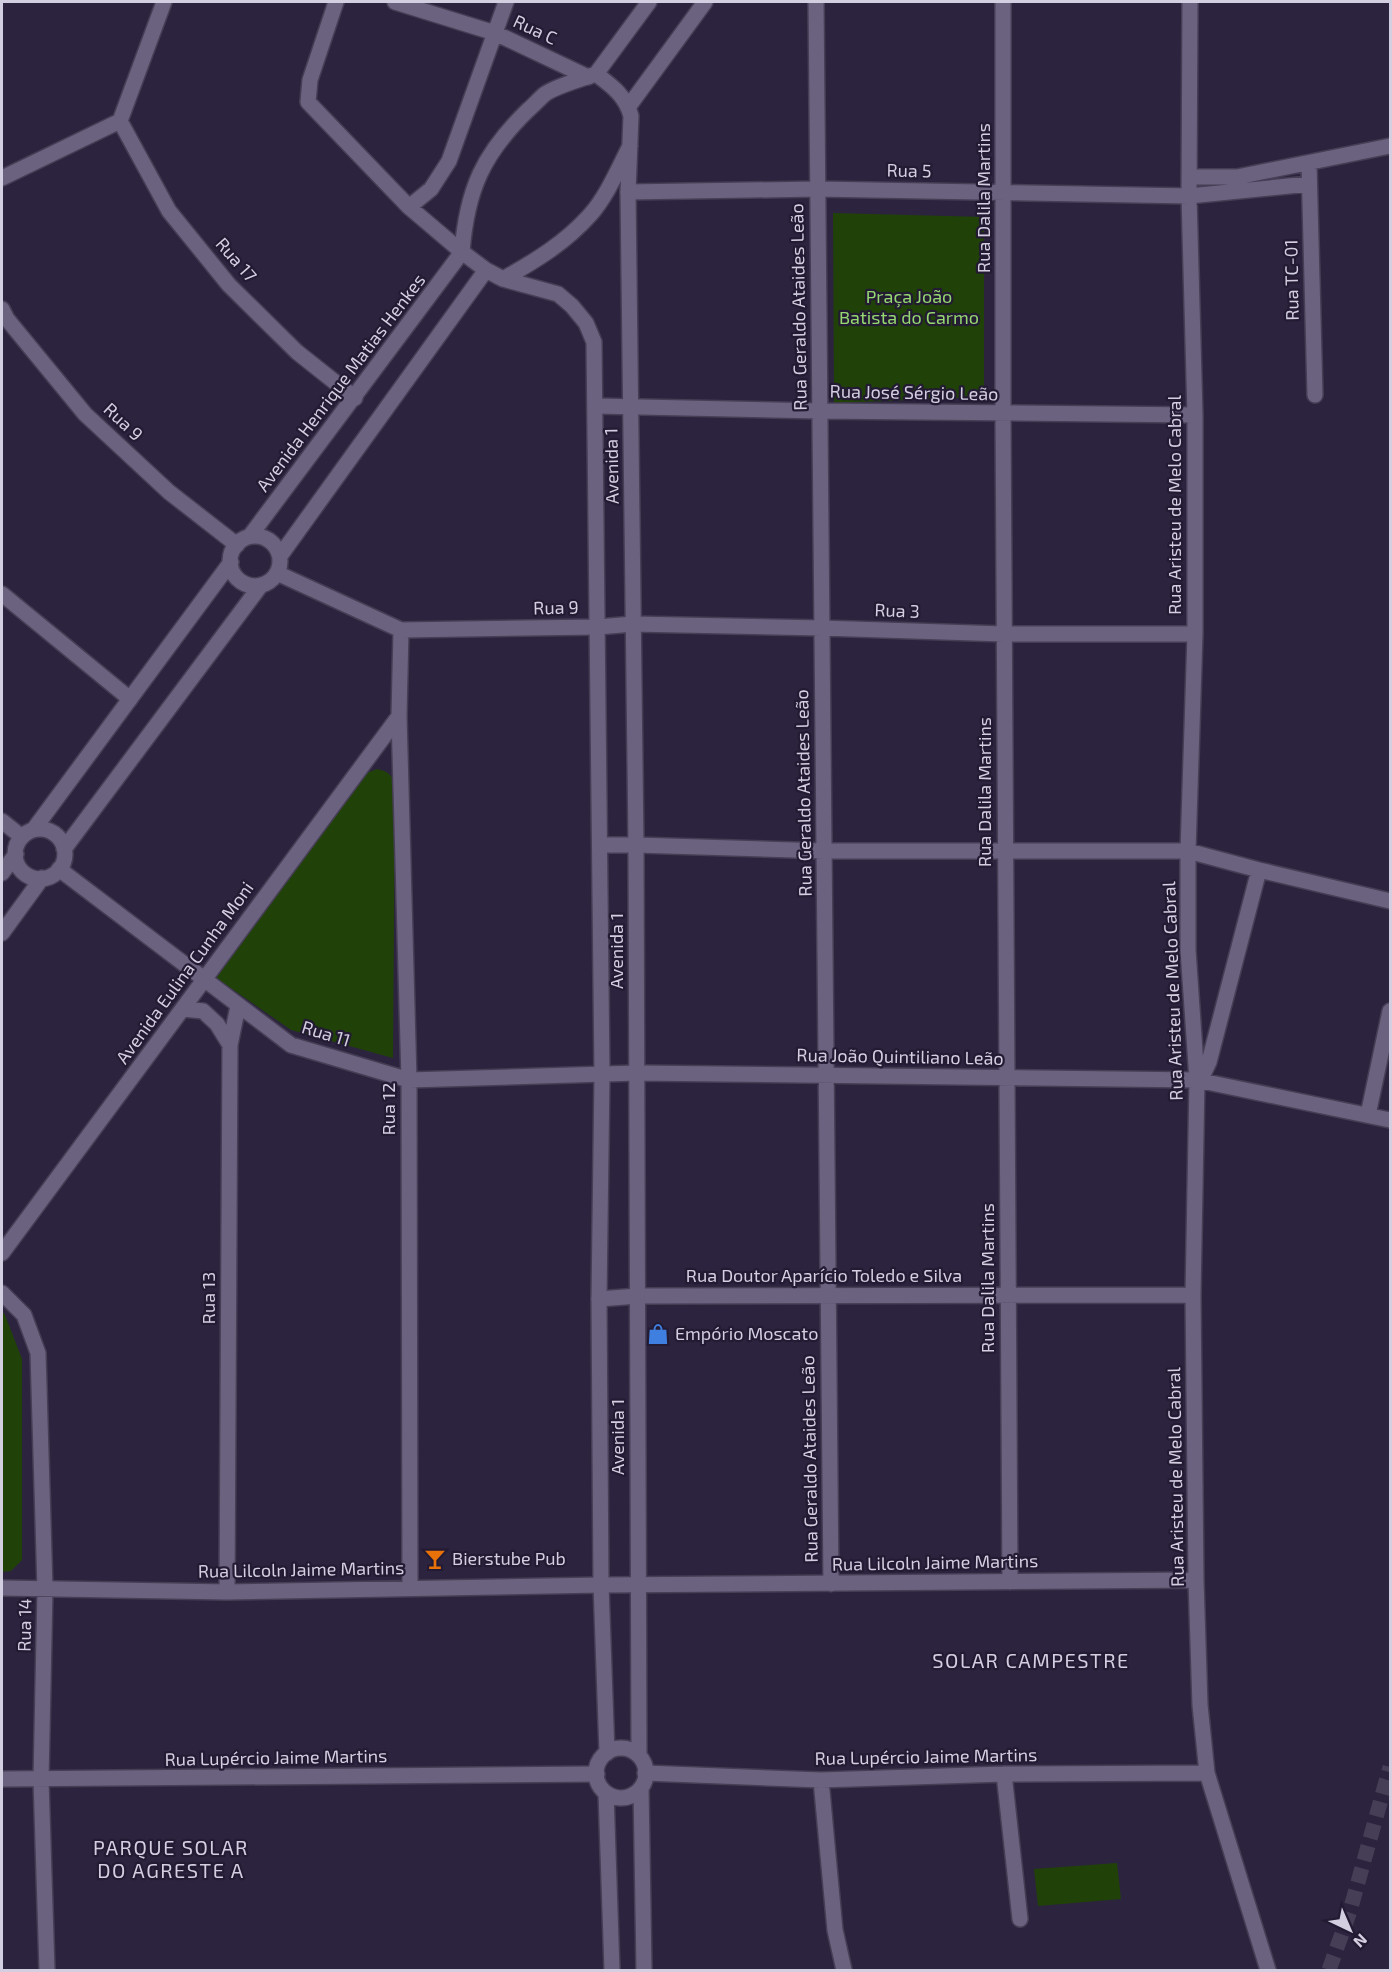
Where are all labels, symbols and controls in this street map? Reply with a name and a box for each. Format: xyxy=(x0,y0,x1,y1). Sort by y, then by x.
street label: Rua C xyxy=(510,9,561,49)
street label: Rua Dalila Martins xyxy=(972,123,994,273)
street label: Rua 5 xyxy=(886,159,932,181)
street label: Rua Geraldo Ataides Leão xyxy=(785,203,811,411)
street label: Rua 17 xyxy=(212,233,262,286)
street label: Rua TC-01 xyxy=(1279,239,1303,321)
street label: Avenida Henrique Matias Henkes xyxy=(251,269,429,496)
park label: Praça João Batista do Carmo xyxy=(839,285,979,328)
street label: Rua José Sérgio Leão xyxy=(829,380,999,404)
street label: Rua Aristeu de Melo Cabral xyxy=(1163,395,1185,615)
street label: Rua 9 xyxy=(100,398,148,445)
street label: Avenida 1 xyxy=(599,428,623,504)
street label: Rua 9 xyxy=(533,596,579,618)
street label: Rua 3 xyxy=(874,598,920,622)
street label: Rua Geraldo Ataides Leão xyxy=(790,689,816,897)
street label: Rua Dalila Martins xyxy=(973,717,995,867)
street label: Avenida Eulina Cunha Moni xyxy=(111,877,258,1068)
street label: Rua Aristeu de Melo Cabral xyxy=(1157,880,1187,1101)
street label: Avenida 1 xyxy=(605,913,627,989)
street label: Rua 11 xyxy=(299,1015,353,1051)
street label: Rua João Quintiliano Leão xyxy=(796,1043,1004,1069)
street label: Rua 12 xyxy=(377,1083,399,1135)
street label: Rua Dalila Martins xyxy=(976,1203,998,1353)
street label: Rua Doutor Aparício Toledo e Silva xyxy=(686,1264,962,1286)
street label: Rua 13 xyxy=(197,1272,219,1324)
shop icon: Empório Moscato xyxy=(646,1322,670,1346)
place label: Empório Moscato xyxy=(675,1322,818,1344)
street label: Rua Geraldo Ataides Leão xyxy=(796,1355,822,1563)
street label: Rua Aristeu de Melo Cabral xyxy=(1162,1366,1188,1587)
street label: Avenida 1 xyxy=(606,1399,628,1475)
bar icon: Bierstube Pub xyxy=(423,1547,447,1571)
place label: Bierstube Pub xyxy=(452,1547,566,1569)
street label: Rua Lilcoln Jaime Martins xyxy=(832,1549,1038,1575)
street label: Rua Lilcoln Jaime Martins xyxy=(198,1556,404,1582)
street label: Rua 14 xyxy=(13,1598,35,1652)
district label: SOLAR CAMPESTRE xyxy=(932,1648,1130,1672)
street label: Rua Lupércio Jaime Martins xyxy=(814,1743,1038,1769)
street label: Rua Lupércio Jaime Martins xyxy=(164,1744,388,1770)
district label: PARQUE SOLAR DO AGRESTE A xyxy=(93,1835,249,1882)
north arrow xyxy=(1320,1900,1380,1960)
text: N xyxy=(1350,1930,1372,1952)

